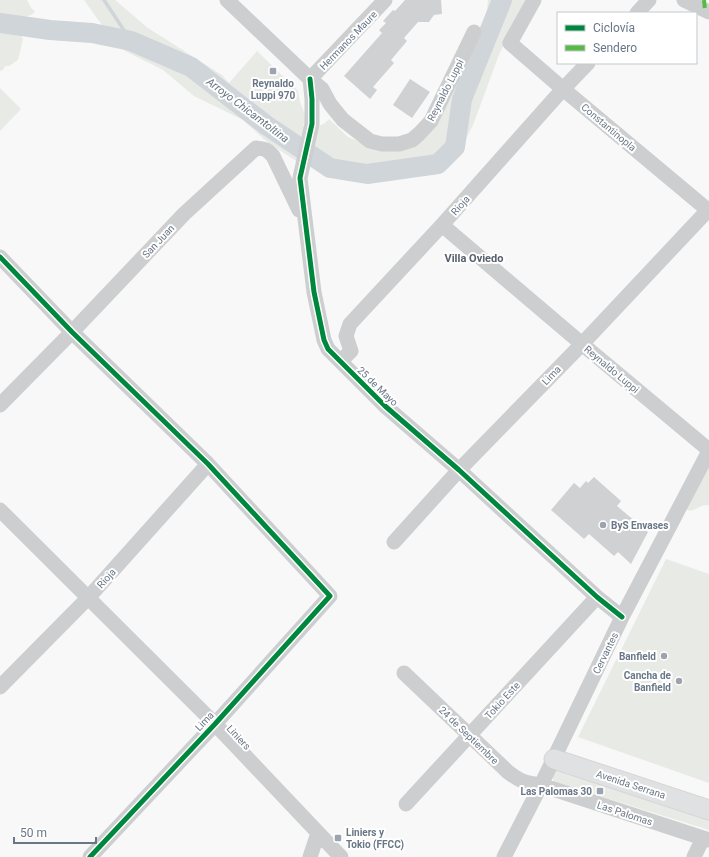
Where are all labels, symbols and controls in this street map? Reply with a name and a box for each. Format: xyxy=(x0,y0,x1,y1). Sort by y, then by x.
street label: Hermanos Maure xyxy=(318,9,379,72)
legend xyxy=(557,12,697,64)
text: Ciclovía xyxy=(593,21,635,35)
text: Sendero xyxy=(593,41,637,55)
street label: Reynaldo Luppi xyxy=(425,58,466,123)
marker: Reynaldo Luppi 970 xyxy=(268,66,278,76)
water label: Arroyo Chicamtoltina xyxy=(203,75,292,146)
place label: Reynaldo Luppi 970 xyxy=(251,78,296,101)
street label: Constantinopla xyxy=(579,101,638,153)
street label: Rioja xyxy=(449,193,472,217)
street label: San Juan xyxy=(140,222,176,260)
district label: Villa Oviedo xyxy=(445,252,503,265)
street label: Reynaldo Luppi xyxy=(582,343,641,395)
street label: 25 de Mayo xyxy=(355,364,400,408)
street label: Lima xyxy=(540,364,563,387)
marker: ByS Envases xyxy=(598,520,608,530)
place label: ByS Envases xyxy=(611,520,668,531)
street label: Rioja xyxy=(95,566,118,590)
street label: Cervantes xyxy=(591,631,620,676)
place label: Banfield xyxy=(619,651,656,662)
marker: Banfield xyxy=(659,651,669,661)
place label: Cancha de Banfield xyxy=(624,670,672,693)
marker: Cancha de Banfield xyxy=(674,676,684,686)
street label: Tokio Este xyxy=(483,680,522,721)
street label: 24 de Septiembre xyxy=(437,704,501,766)
street label: Lima xyxy=(193,710,216,733)
street label: Liniers xyxy=(225,723,253,752)
street label: Avenida Serrana xyxy=(595,768,667,801)
place label: Las Palomas 30 xyxy=(520,786,592,797)
marker: Las Palomas 30 xyxy=(595,786,605,796)
street label: Las Palomas xyxy=(596,799,654,828)
scale bar xyxy=(14,819,96,845)
text: 50 m xyxy=(20,826,47,840)
place label: Liniers y Tokio (FFCC) xyxy=(346,827,404,851)
marker: Liniers y Tokio (FFCC) xyxy=(333,833,343,843)

